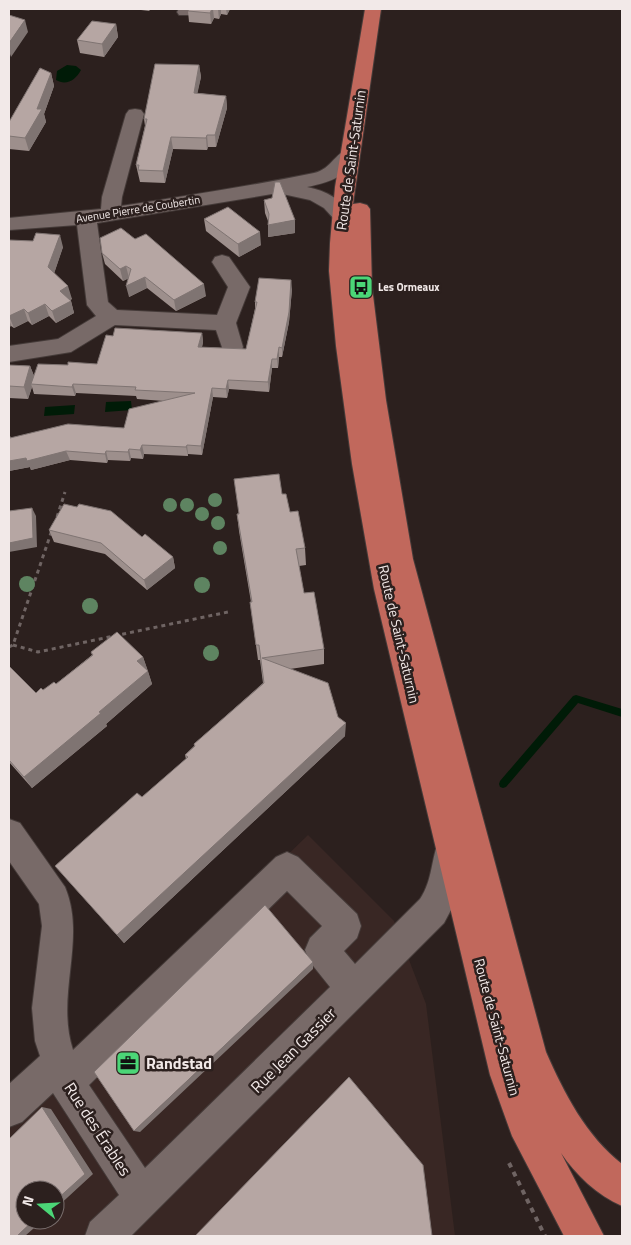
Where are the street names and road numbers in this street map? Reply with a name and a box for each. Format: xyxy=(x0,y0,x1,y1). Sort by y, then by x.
street label: Route de Saint-Saturnin xyxy=(330,88,371,231)
street label: Avenue Pierre de Coubertin xyxy=(75,191,201,227)
street label: Route de Saint-Saturnin xyxy=(373,563,426,705)
street label: Route de Saint-Saturnin xyxy=(469,956,526,1098)
street label: Rue Jean Gassier xyxy=(245,1001,342,1098)
street label: Rue des Érables xyxy=(59,1077,137,1181)

